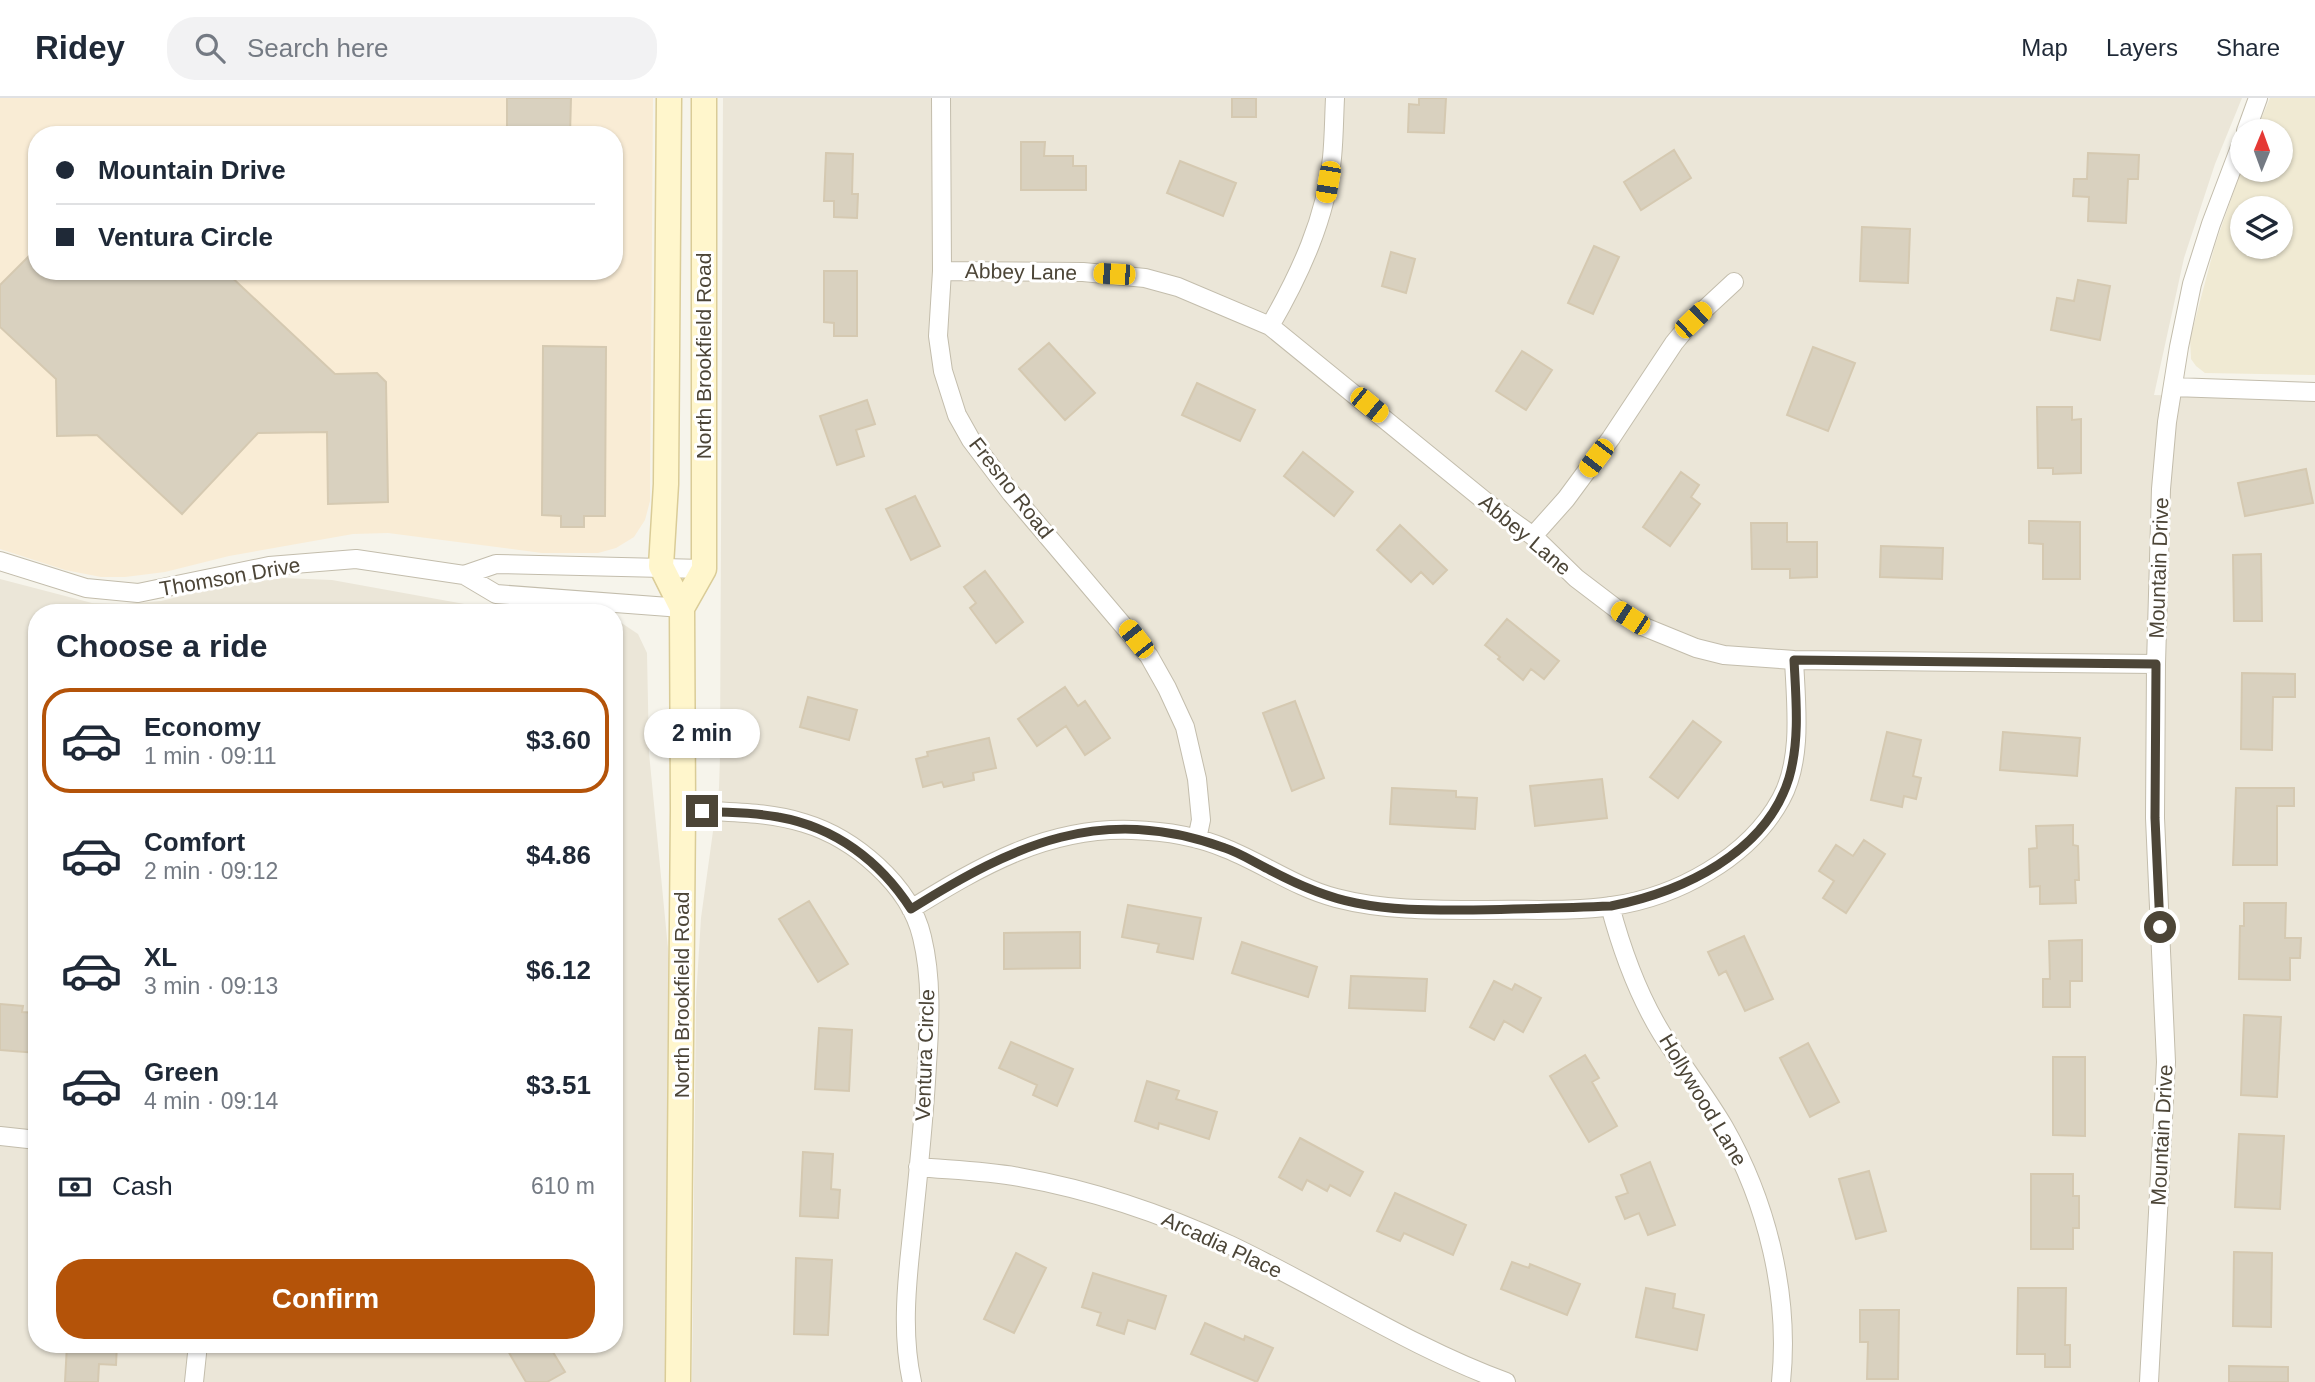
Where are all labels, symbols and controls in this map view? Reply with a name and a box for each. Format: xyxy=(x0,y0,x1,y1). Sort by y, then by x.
search box xyxy=(167,17,657,80)
text: Ridey xyxy=(35,29,125,66)
icon: search xyxy=(191,29,229,67)
text: Search here xyxy=(247,33,389,63)
text: Map xyxy=(2021,34,2068,61)
text: Layers xyxy=(2106,34,2178,61)
text: Share xyxy=(2216,34,2280,61)
north arrow xyxy=(2230,119,2292,182)
map controls xyxy=(2230,119,2293,259)
text: Mountain Drive xyxy=(98,155,286,185)
car xyxy=(1315,159,1342,205)
button: layers xyxy=(2230,196,2293,259)
text: Ventura Circle xyxy=(98,222,273,252)
street label: North Brookfield Road xyxy=(692,253,715,459)
street label: Abbey Lane xyxy=(965,259,1077,284)
car xyxy=(1093,262,1136,286)
car xyxy=(1671,298,1716,342)
car xyxy=(1347,384,1392,426)
street label: Fresno Road xyxy=(965,433,1058,543)
car xyxy=(1575,435,1618,481)
street label: Abbey Lane xyxy=(1475,490,1576,579)
street label: Mountain Drive xyxy=(2145,497,2172,639)
street label: Thomson Drive xyxy=(158,553,302,600)
car xyxy=(1607,598,1654,638)
car xyxy=(1115,616,1158,662)
text: Choose a ride xyxy=(56,628,268,664)
icon: car xyxy=(60,709,123,772)
callout: 2 min xyxy=(644,710,760,758)
text: Economy xyxy=(144,712,261,742)
text: 2 min xyxy=(672,720,732,746)
text: $3.60 xyxy=(526,725,591,755)
text: 1 min · 09:11 xyxy=(144,743,277,769)
route end xyxy=(686,795,718,827)
icon: car xyxy=(60,824,123,887)
text: Comfort xyxy=(144,827,245,857)
text: $4.86 xyxy=(526,840,591,870)
text: 2 min · 09:12 xyxy=(144,858,278,884)
street label: North Brookfield Road xyxy=(670,892,693,1098)
route start xyxy=(2144,911,2176,943)
icon: car xyxy=(60,939,123,1002)
text: XL xyxy=(144,942,177,972)
text: $6.12 xyxy=(526,955,591,985)
text: 3 min · 09:13 xyxy=(144,973,278,999)
street label: Ventura Circle xyxy=(911,989,938,1121)
street label: Hollywood Lane xyxy=(1655,1030,1752,1170)
icon: car xyxy=(60,1054,123,1117)
text: Green xyxy=(144,1057,219,1087)
street label: Mountain Drive xyxy=(2146,1064,2177,1206)
text: $3.51 xyxy=(526,1070,591,1100)
text: 4 min · 09:14 xyxy=(144,1088,278,1114)
icon: cash xyxy=(56,1168,94,1206)
text: Cash xyxy=(112,1171,173,1201)
text: 610 m xyxy=(531,1173,595,1199)
street label: Arcadia Place xyxy=(1159,1207,1286,1282)
button: Confirm xyxy=(56,1259,595,1339)

